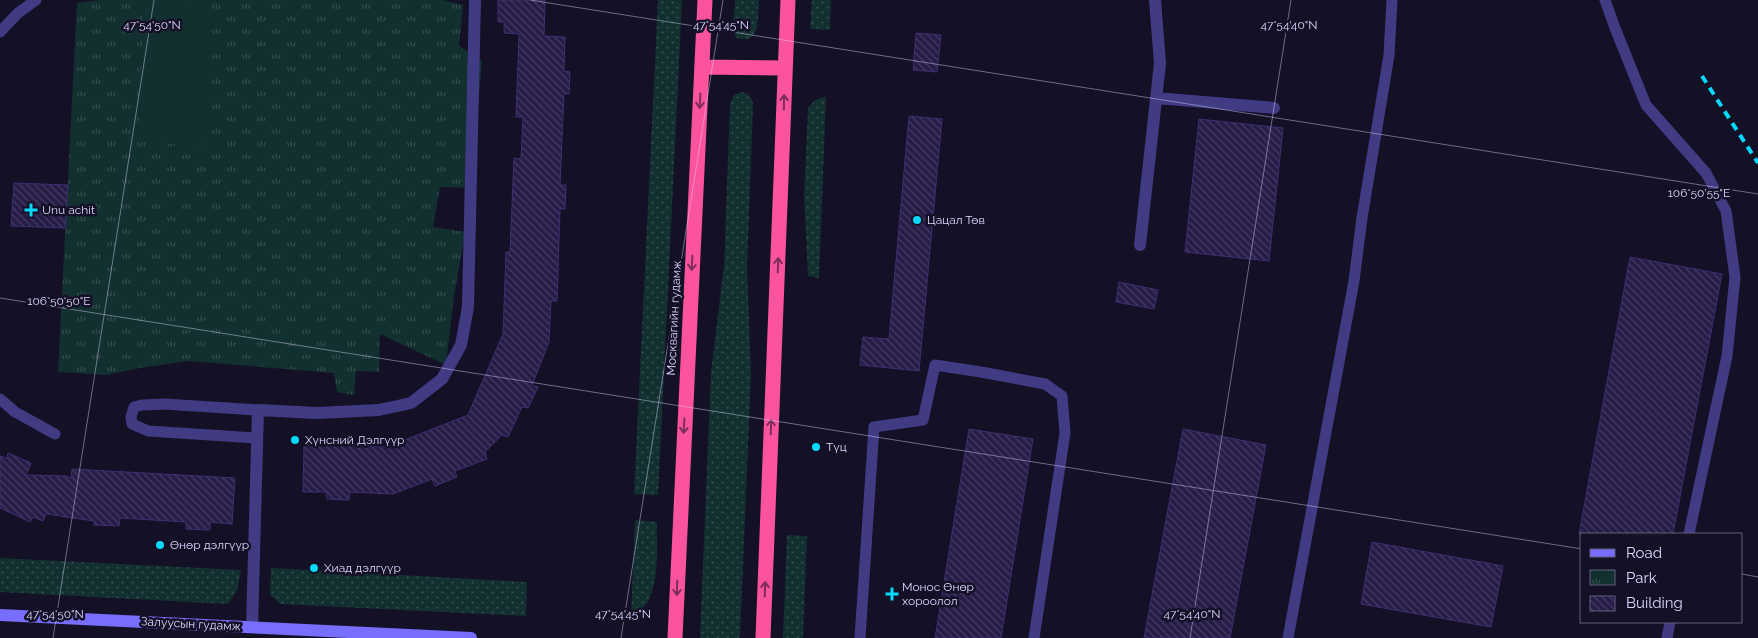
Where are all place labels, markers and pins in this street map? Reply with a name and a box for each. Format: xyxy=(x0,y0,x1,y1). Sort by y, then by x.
marker: Unu achit xyxy=(24,203,38,217)
place label: Unu achit xyxy=(42,203,95,217)
place label: Цацал Төв xyxy=(927,213,985,227)
marker: Цацал Төв xyxy=(911,214,923,226)
place label: Хүнсний Дэлгүүр xyxy=(305,433,404,447)
marker: Хүнсний Дэлгүүр xyxy=(289,434,301,446)
place label: Түц xyxy=(826,440,847,454)
marker: Түц xyxy=(810,441,822,453)
place label: Өнөр дэлгүүр xyxy=(170,538,249,552)
marker: Өнөр дэлгүүр xyxy=(154,539,166,551)
place label: Хиад дэлгүүр xyxy=(324,561,401,575)
marker: Хиад дэлгүүр xyxy=(308,562,320,574)
place label: Монос Өнөр хороолол xyxy=(902,580,974,608)
marker: Монос Өнөр хороолол xyxy=(886,588,898,600)

